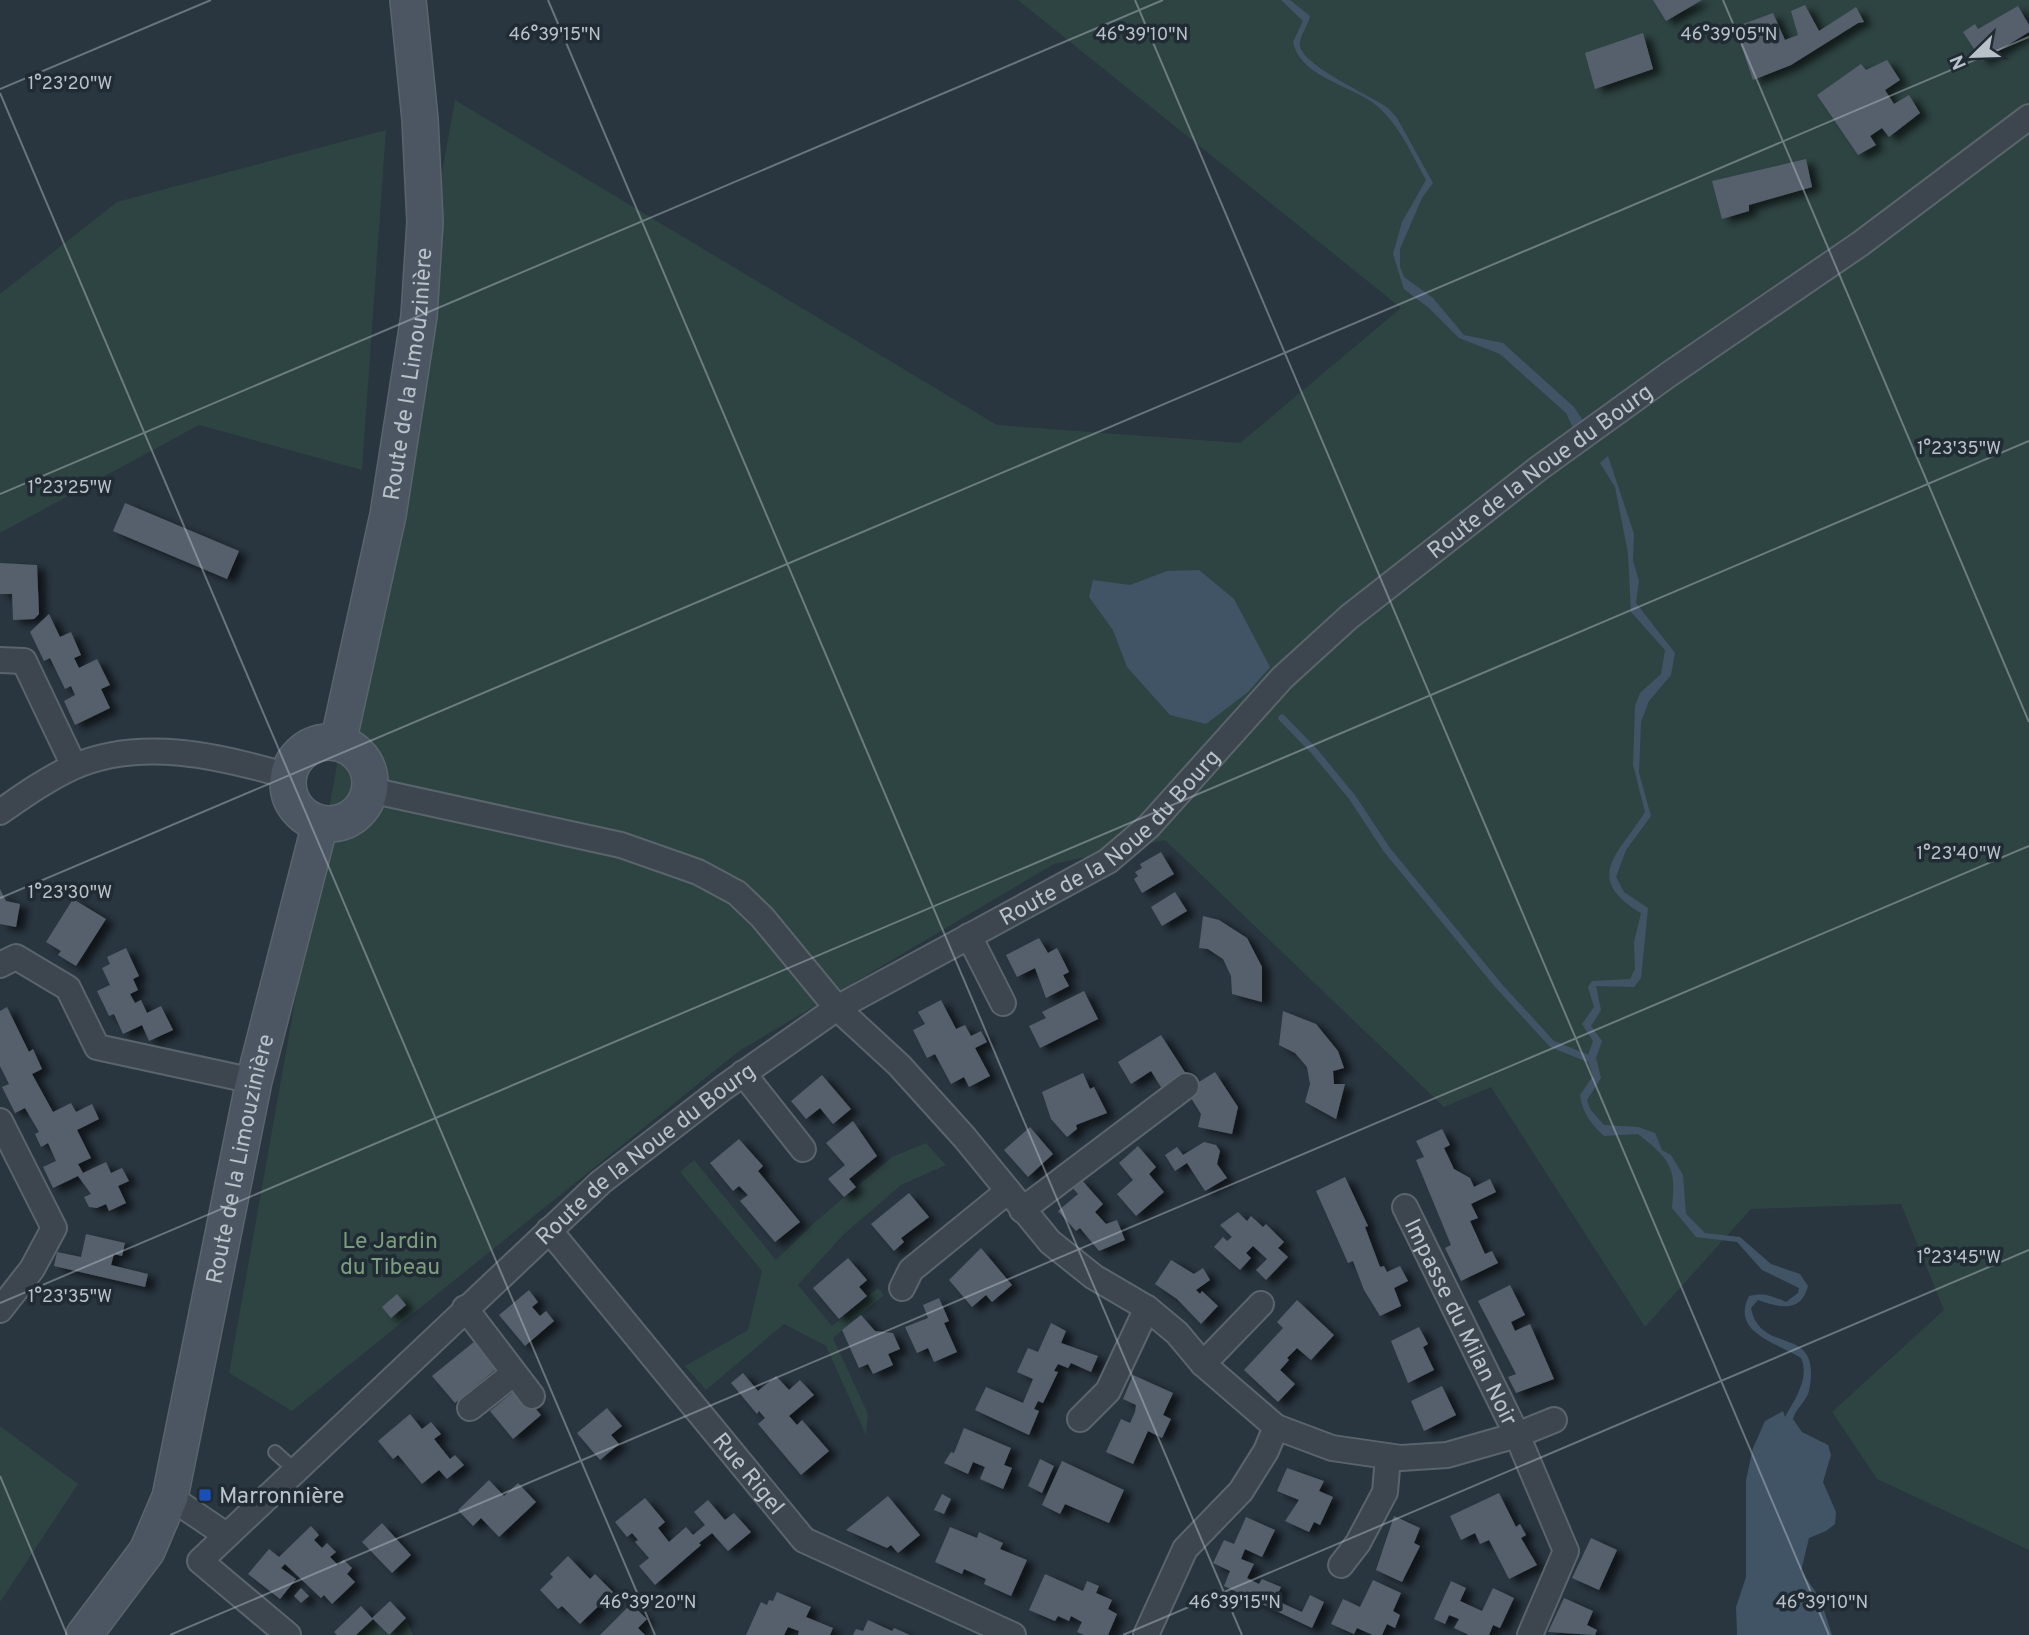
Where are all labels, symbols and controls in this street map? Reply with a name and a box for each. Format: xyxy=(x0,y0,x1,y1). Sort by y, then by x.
north arrow xyxy=(1938,21,2008,91)
text: 46°39'15"N xyxy=(509,24,601,47)
text: 46°39'10"N xyxy=(1096,24,1188,47)
text: 46°39'05"N xyxy=(1680,24,1778,47)
text: N xyxy=(1945,51,1973,73)
text: 1°23'20"W xyxy=(28,73,112,96)
street label: Route de la Limouzinière xyxy=(378,247,440,503)
street label: Route de la Noue du Bourg xyxy=(1422,379,1659,567)
text: 1°23'35"W xyxy=(1917,438,2001,461)
text: 1°23'25"W xyxy=(28,477,112,500)
street label: Route de la Noue du Bourg xyxy=(995,744,1228,934)
text: 1°23'40"W xyxy=(1917,843,2001,866)
text: 1°23'30"W xyxy=(28,882,112,905)
street label: Route de la Limouzinière xyxy=(201,1031,282,1287)
street label: Route de la Noue du Bourg xyxy=(531,1058,762,1253)
street label: Impasse du Milan Noir xyxy=(1396,1215,1522,1431)
park label: Le Jardin du Tibeau xyxy=(340,1228,440,1283)
text: 1°23'45"W xyxy=(1917,1247,2001,1270)
text: 1°23'35"W xyxy=(28,1286,112,1309)
street label: Rue Rigel xyxy=(705,1428,789,1522)
place label: Marronnière xyxy=(219,1483,344,1512)
marker: Marronnière xyxy=(197,1487,213,1503)
text: 46°39'20"N xyxy=(600,1592,696,1615)
text: 46°39'15"N xyxy=(1189,1592,1281,1615)
text: 46°39'10"N xyxy=(1776,1592,1868,1615)

